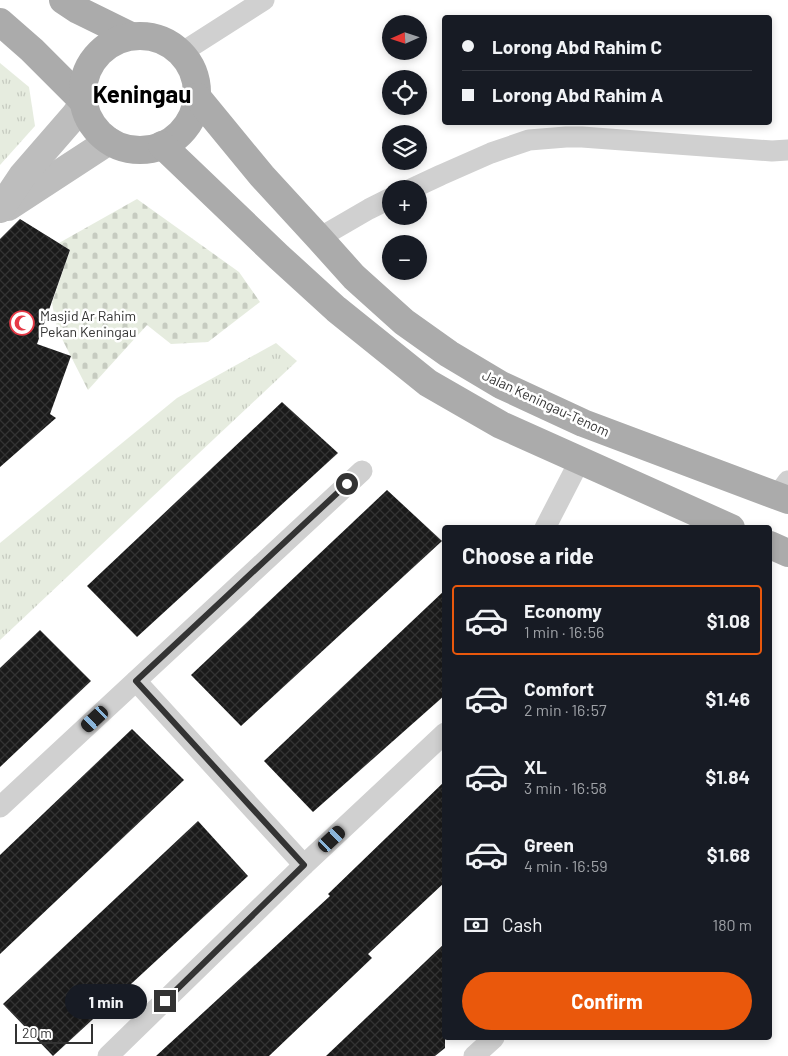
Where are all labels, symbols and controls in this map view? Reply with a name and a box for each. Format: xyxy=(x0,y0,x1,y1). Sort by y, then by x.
north arrow xyxy=(382,15,428,60)
map controls xyxy=(382,15,427,280)
text: Lorong Abd Rahim C xyxy=(492,35,662,58)
button: locate xyxy=(382,70,427,115)
district label: Keningau xyxy=(93,79,191,108)
text: Lorong Abd Rahim A xyxy=(492,83,663,106)
button: layers xyxy=(382,125,427,170)
button: + xyxy=(382,180,427,225)
button: − xyxy=(382,235,427,280)
place label: Masjid Ar Rahim Pekan Keningau xyxy=(40,307,137,340)
mosque icon: Masjid Ar Rahim Pekan Keningau xyxy=(9,310,35,336)
street label: Jalan Keningau-Tenom xyxy=(480,366,612,440)
route start xyxy=(336,473,358,495)
text: Choose a ride xyxy=(462,542,594,568)
icon: car xyxy=(464,598,509,643)
text: Economy xyxy=(524,599,602,622)
text: $1.08 xyxy=(707,609,750,632)
text: 1 min · 16:56 xyxy=(524,622,604,641)
icon: car xyxy=(464,676,509,721)
text: Comfort xyxy=(524,677,594,700)
text: $1.46 xyxy=(706,687,750,710)
text: 2 min · 16:57 xyxy=(524,700,607,719)
car xyxy=(78,703,111,735)
icon: car xyxy=(464,754,509,799)
text: XL xyxy=(524,755,547,778)
text: $1.84 xyxy=(706,765,750,788)
text: 3 min · 16:58 xyxy=(524,778,607,797)
car xyxy=(315,823,348,855)
icon: car xyxy=(464,832,509,877)
text: Green xyxy=(524,833,574,856)
text: $1.68 xyxy=(707,843,750,866)
text: 4 min · 16:59 xyxy=(524,856,608,875)
icon: cash xyxy=(462,911,490,939)
text: Cash xyxy=(502,913,543,936)
text: 180 m xyxy=(713,915,752,934)
button: Confirm xyxy=(462,972,752,1030)
callout: 1 min xyxy=(65,984,148,1018)
route end xyxy=(154,990,176,1012)
text: 1 min xyxy=(88,992,124,1011)
scale bar xyxy=(15,1021,92,1044)
text: 20 m xyxy=(22,1024,52,1041)

